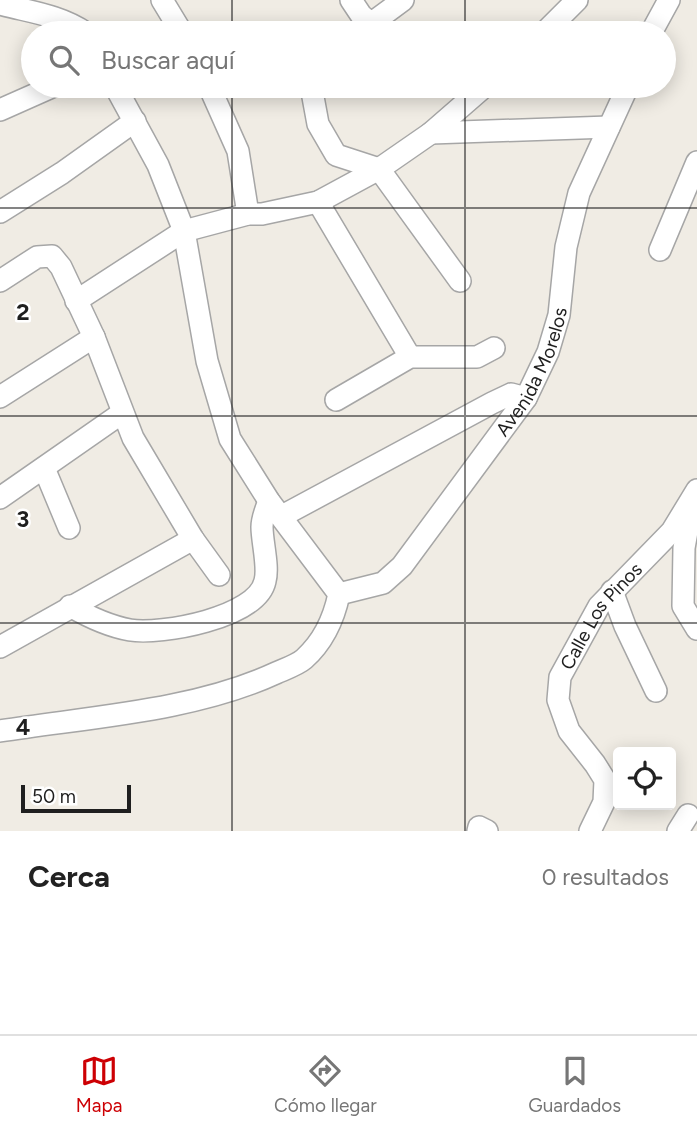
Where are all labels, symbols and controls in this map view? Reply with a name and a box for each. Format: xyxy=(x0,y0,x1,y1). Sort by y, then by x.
search box xyxy=(21,21,676,98)
icon: search xyxy=(45,41,83,79)
text: Buscar aquí xyxy=(101,44,235,76)
text: 2 xyxy=(16,298,30,326)
street label: Avenida Morelos xyxy=(490,306,571,440)
text: 3 xyxy=(17,505,29,533)
street label: Calle Los Pinos xyxy=(555,557,647,674)
text: 4 xyxy=(16,713,30,741)
map controls xyxy=(613,747,676,810)
button: locate xyxy=(613,747,676,810)
scale bar xyxy=(21,782,131,814)
text: 50 m xyxy=(32,785,76,808)
text: Cerca xyxy=(28,858,110,895)
text: 0 resultados xyxy=(542,863,669,891)
tab: Mapa xyxy=(76,1052,122,1117)
tab: Cómo llegar xyxy=(274,1052,377,1117)
tab: Guardados xyxy=(528,1052,621,1117)

